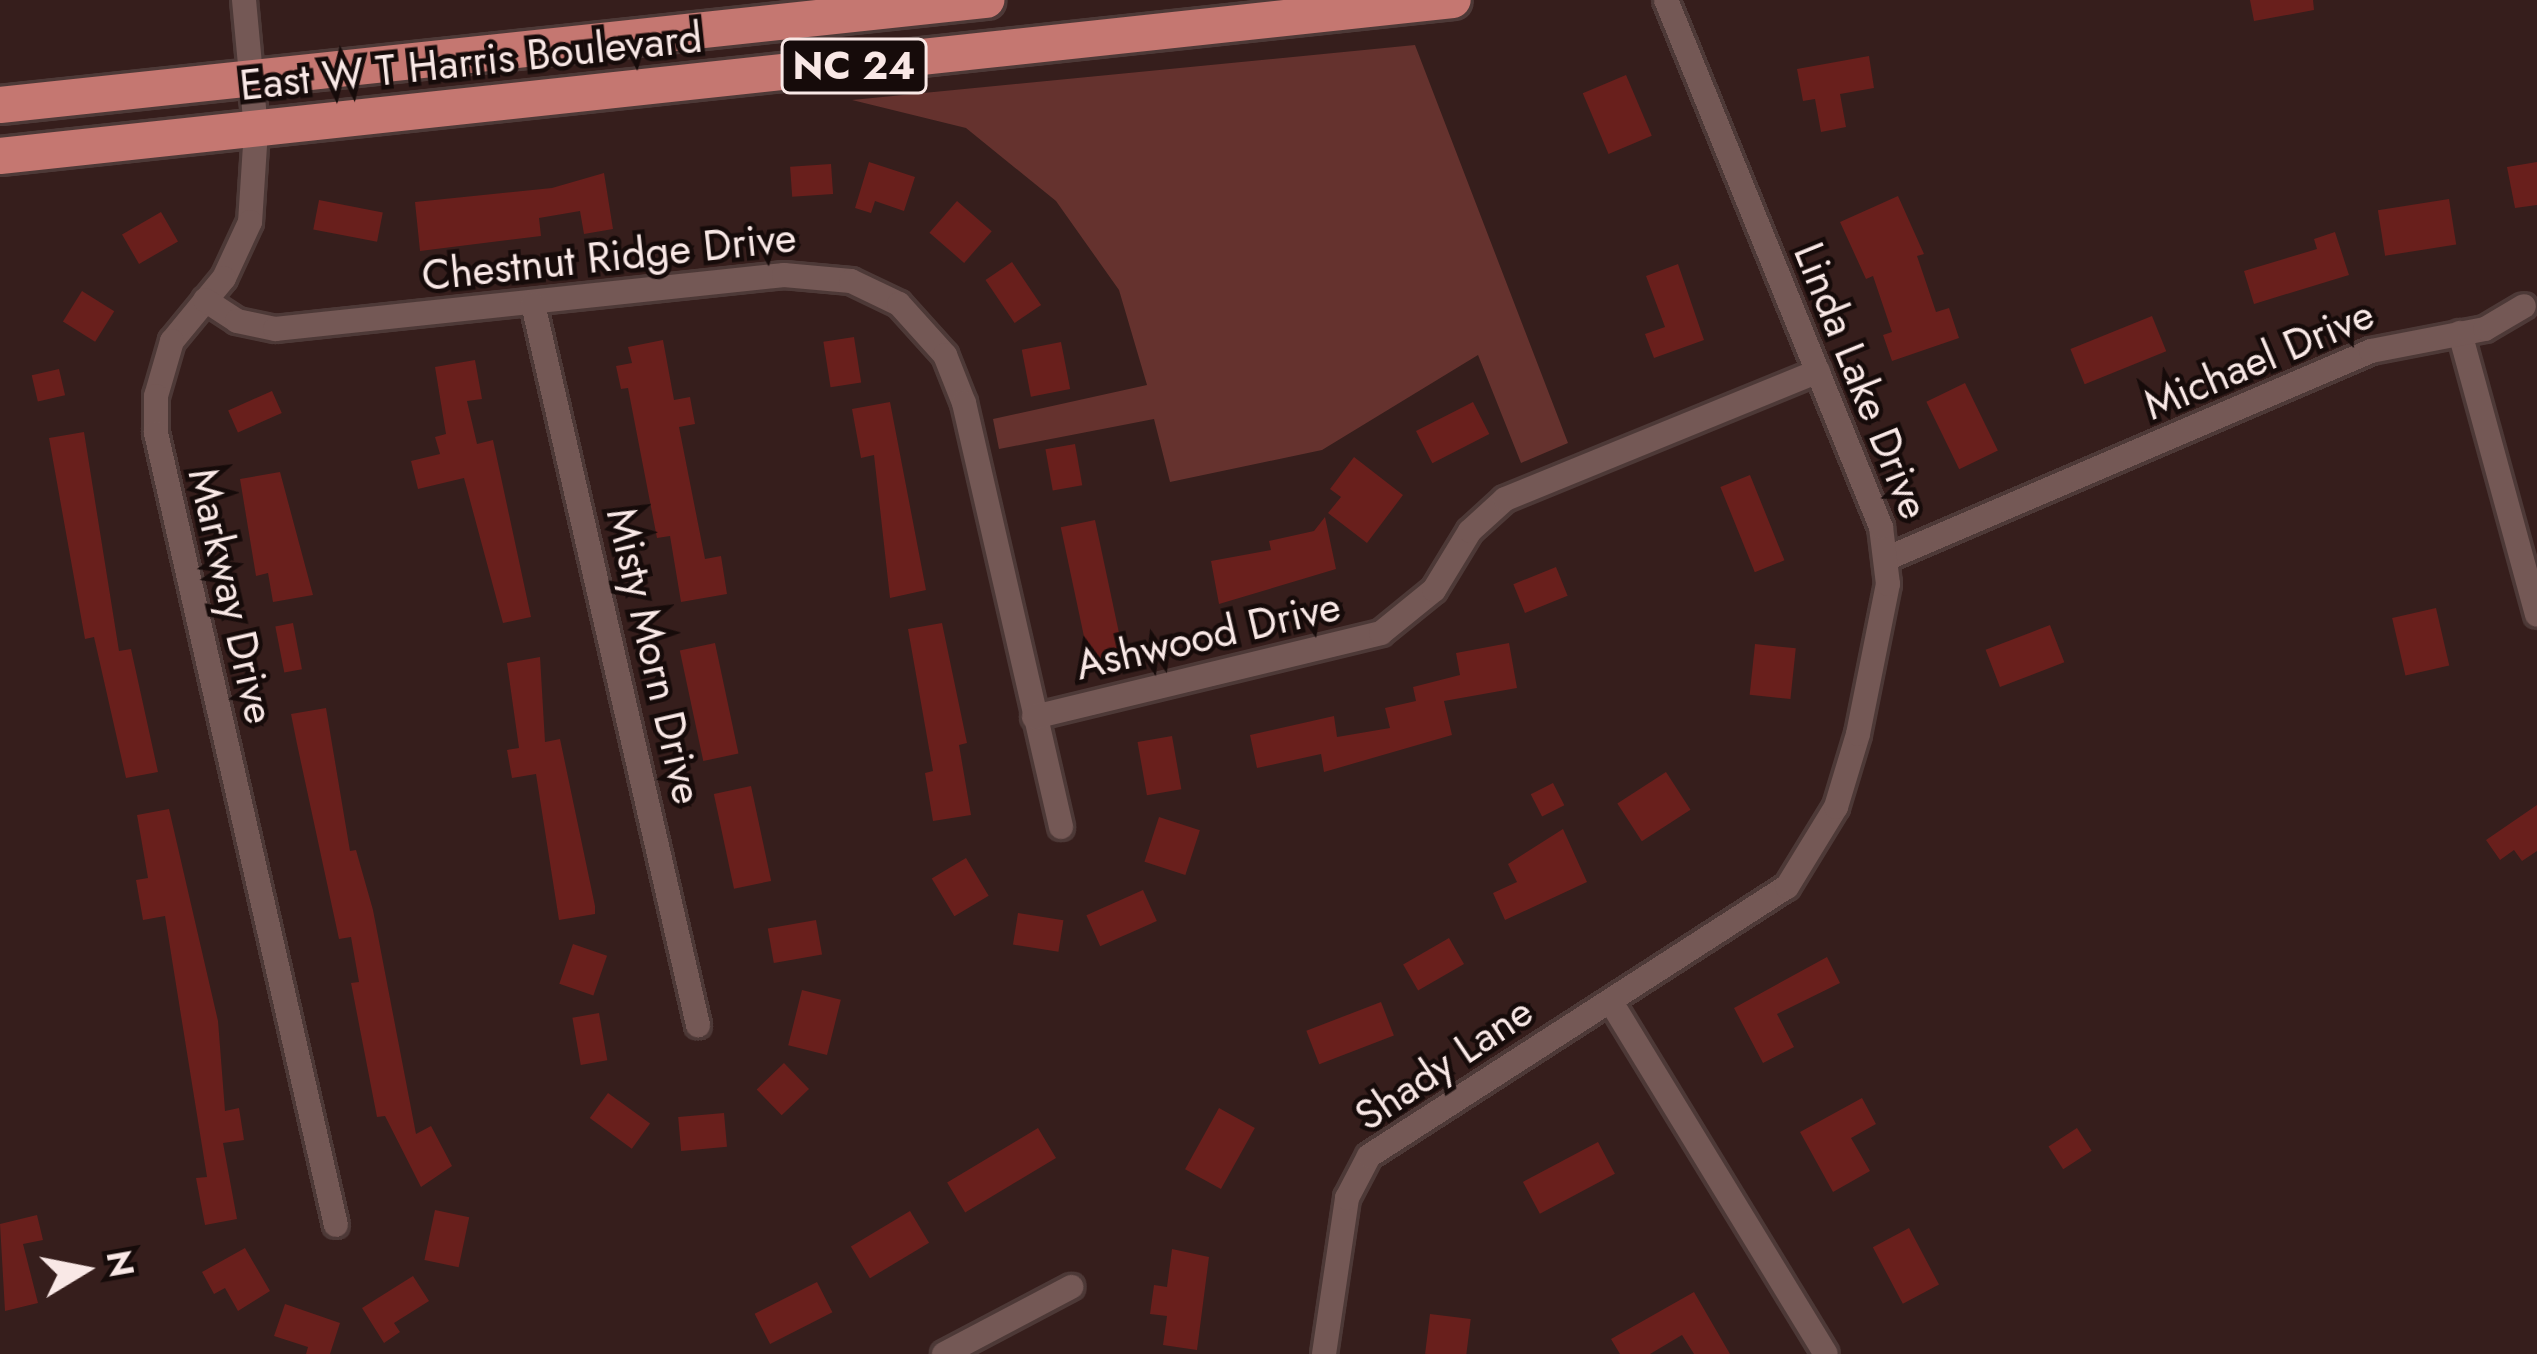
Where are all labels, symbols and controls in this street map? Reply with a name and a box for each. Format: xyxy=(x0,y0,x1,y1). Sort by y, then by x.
street label: East W T Harris Boulevard xyxy=(237,13,705,111)
road number: NC 24 xyxy=(779,33,929,99)
street label: Chestnut Ridge Drive xyxy=(419,212,799,302)
street label: Linda Lake Drive xyxy=(1783,236,1939,526)
street label: Michael Drive xyxy=(2137,289,2381,431)
street label: Markway Drive xyxy=(177,463,285,729)
street label: Misty Morn Drive xyxy=(595,503,713,809)
street label: Ashwood Drive xyxy=(1071,581,1345,691)
street label: Shady Lane xyxy=(1346,986,1542,1142)
north arrow xyxy=(24,1210,144,1330)
text: N xyxy=(95,1247,145,1281)

